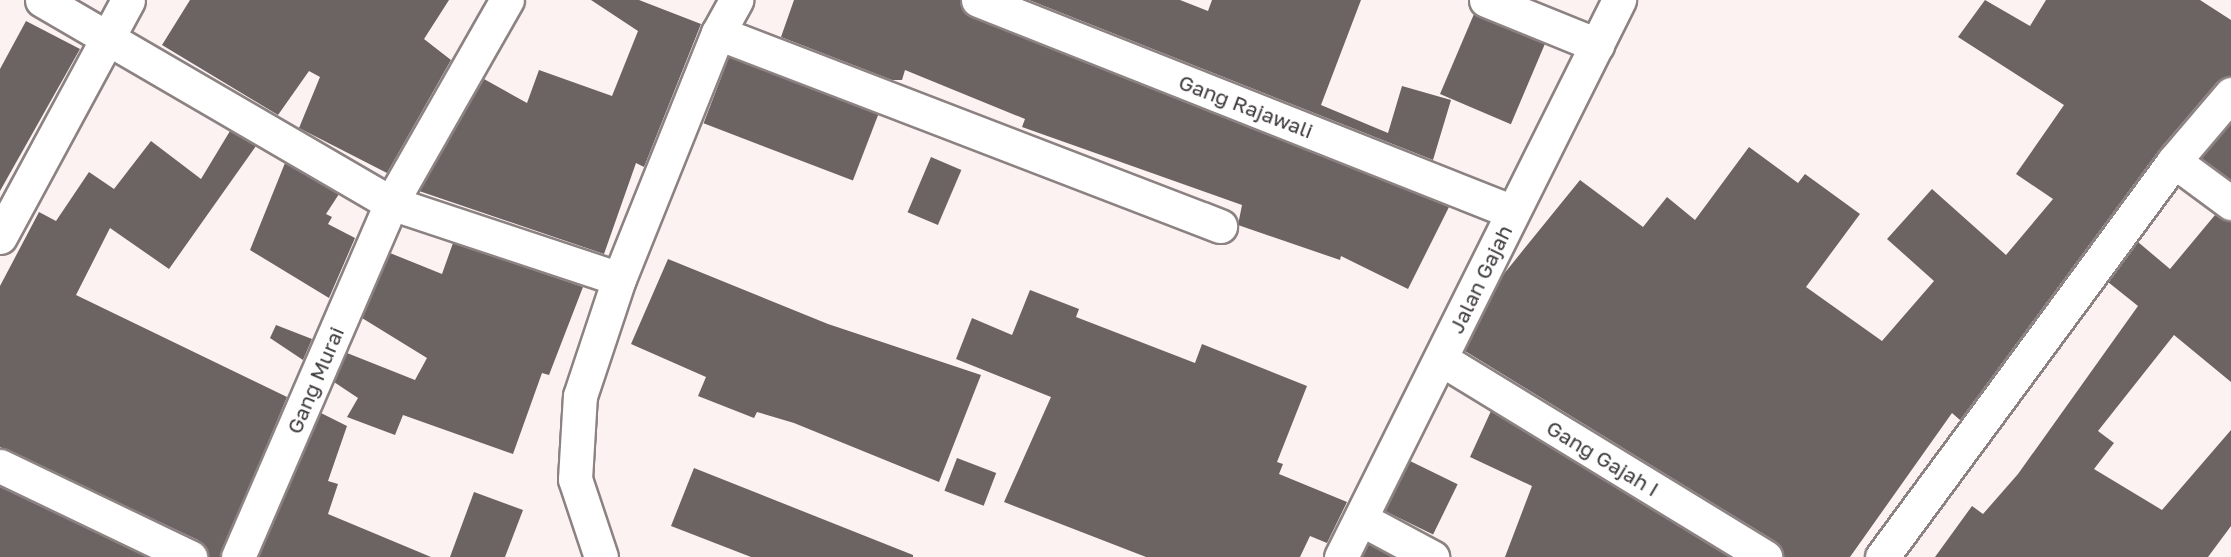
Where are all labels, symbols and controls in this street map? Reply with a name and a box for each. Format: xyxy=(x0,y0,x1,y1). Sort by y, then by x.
street label: Gang Rajawali xyxy=(1175,69,1317,143)
street label: Jalan Gajah xyxy=(1443,221,1517,337)
street label: Gang Murai xyxy=(281,323,349,437)
street label: Gang Gajah I xyxy=(1542,415,1664,501)

